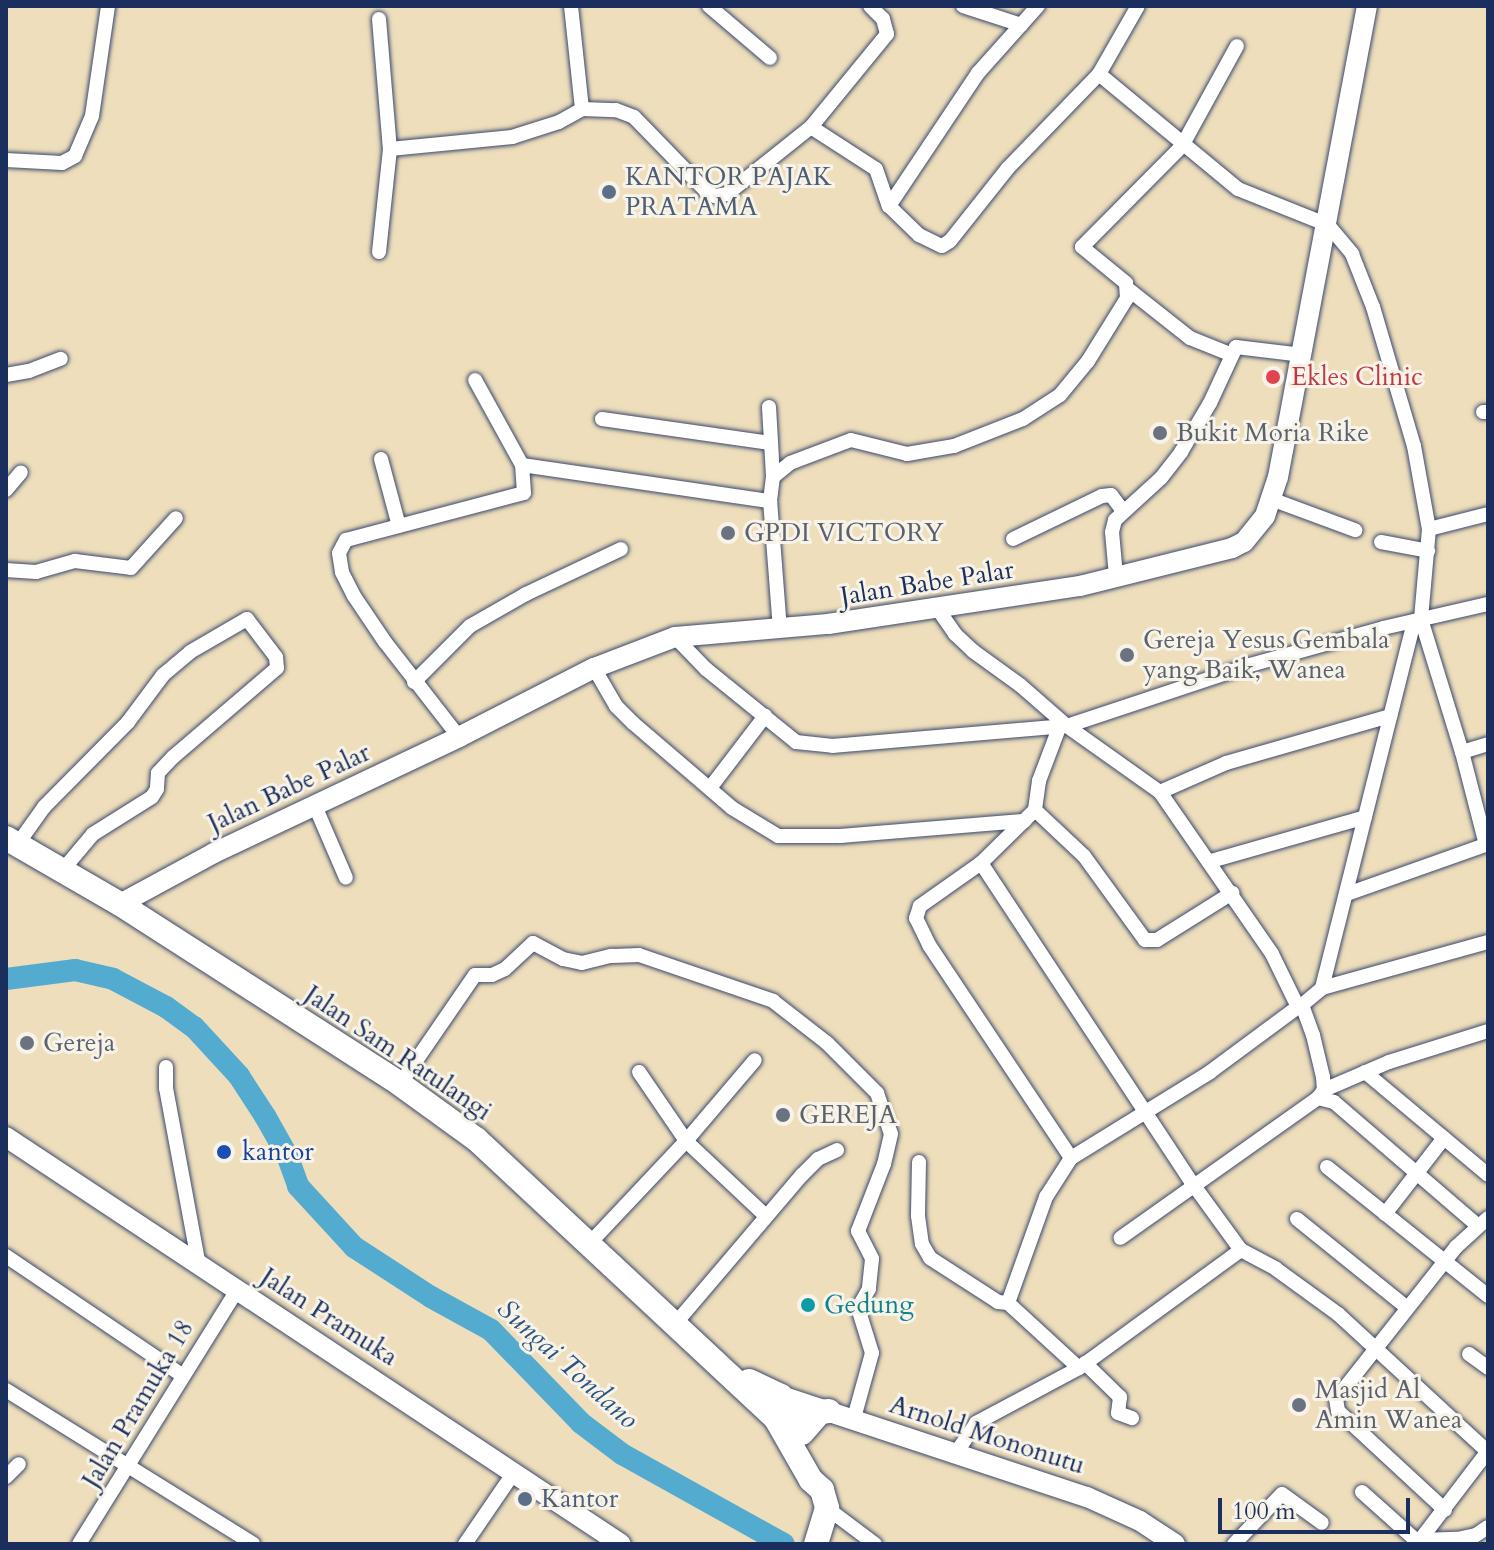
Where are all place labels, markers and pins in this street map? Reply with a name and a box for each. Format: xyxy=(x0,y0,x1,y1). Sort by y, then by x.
place label: KANTOR PAJAK PRATAMA xyxy=(625,161,832,222)
marker: KANTOR PAJAK PRATAMA xyxy=(600,183,618,201)
place label: Ekles Clinic xyxy=(1291,361,1423,393)
marker: Ekles Clinic xyxy=(1262,366,1284,388)
place label: Bukit Moria Rike xyxy=(1176,417,1369,449)
marker: Bukit Moria Rike xyxy=(1151,424,1169,442)
place label: GPDI VICTORY xyxy=(744,517,944,549)
marker: GPDI VICTORY xyxy=(719,524,737,542)
place label: Gereja Yesus Gembala yang Baik, Wanea xyxy=(1143,624,1389,686)
marker: Gereja Yesus Gembala yang Baik, Wanea xyxy=(1118,646,1136,664)
place label: Gereja xyxy=(43,1027,115,1059)
marker: Gereja xyxy=(18,1034,36,1052)
place label: GEREJA xyxy=(799,1099,897,1131)
marker: GEREJA xyxy=(774,1106,792,1124)
place label: kantor xyxy=(242,1136,314,1168)
marker: kantor xyxy=(213,1141,235,1163)
place label: Gedung xyxy=(824,1289,914,1321)
marker: Gedung xyxy=(799,1296,817,1314)
place label: Masjid Al Amin Wanea xyxy=(1315,1374,1462,1436)
marker: Masjid Al Amin Wanea xyxy=(1290,1396,1308,1414)
place label: Kantor xyxy=(541,1483,618,1515)
marker: Kantor xyxy=(516,1490,534,1508)

